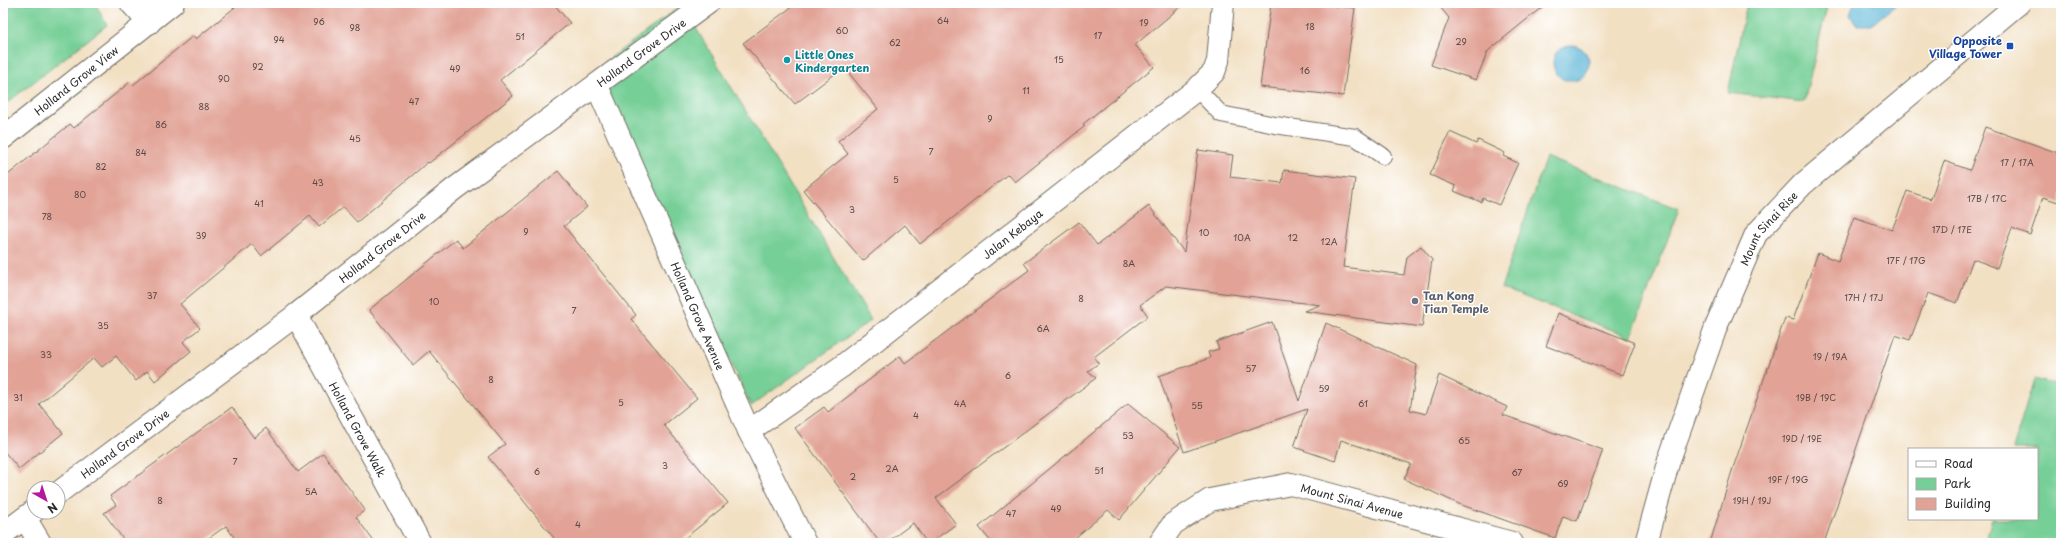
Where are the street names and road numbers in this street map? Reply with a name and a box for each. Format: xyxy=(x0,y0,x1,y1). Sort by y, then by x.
street label: Holland Grove Drive xyxy=(593,14,689,91)
street label: Holland Grove View xyxy=(30,41,122,119)
street label: Mount Sinai Rise xyxy=(1735,187,1801,268)
street label: Jalan Kebaya xyxy=(978,204,1046,263)
street label: Holland Grove Drive xyxy=(335,207,429,287)
street label: Holland Grove Avenue xyxy=(667,259,730,373)
street label: Holland Grove Walk xyxy=(325,379,391,480)
street label: Holland Grove Drive xyxy=(77,404,172,482)
street label: Mount Sinai Avenue xyxy=(1299,478,1405,522)

